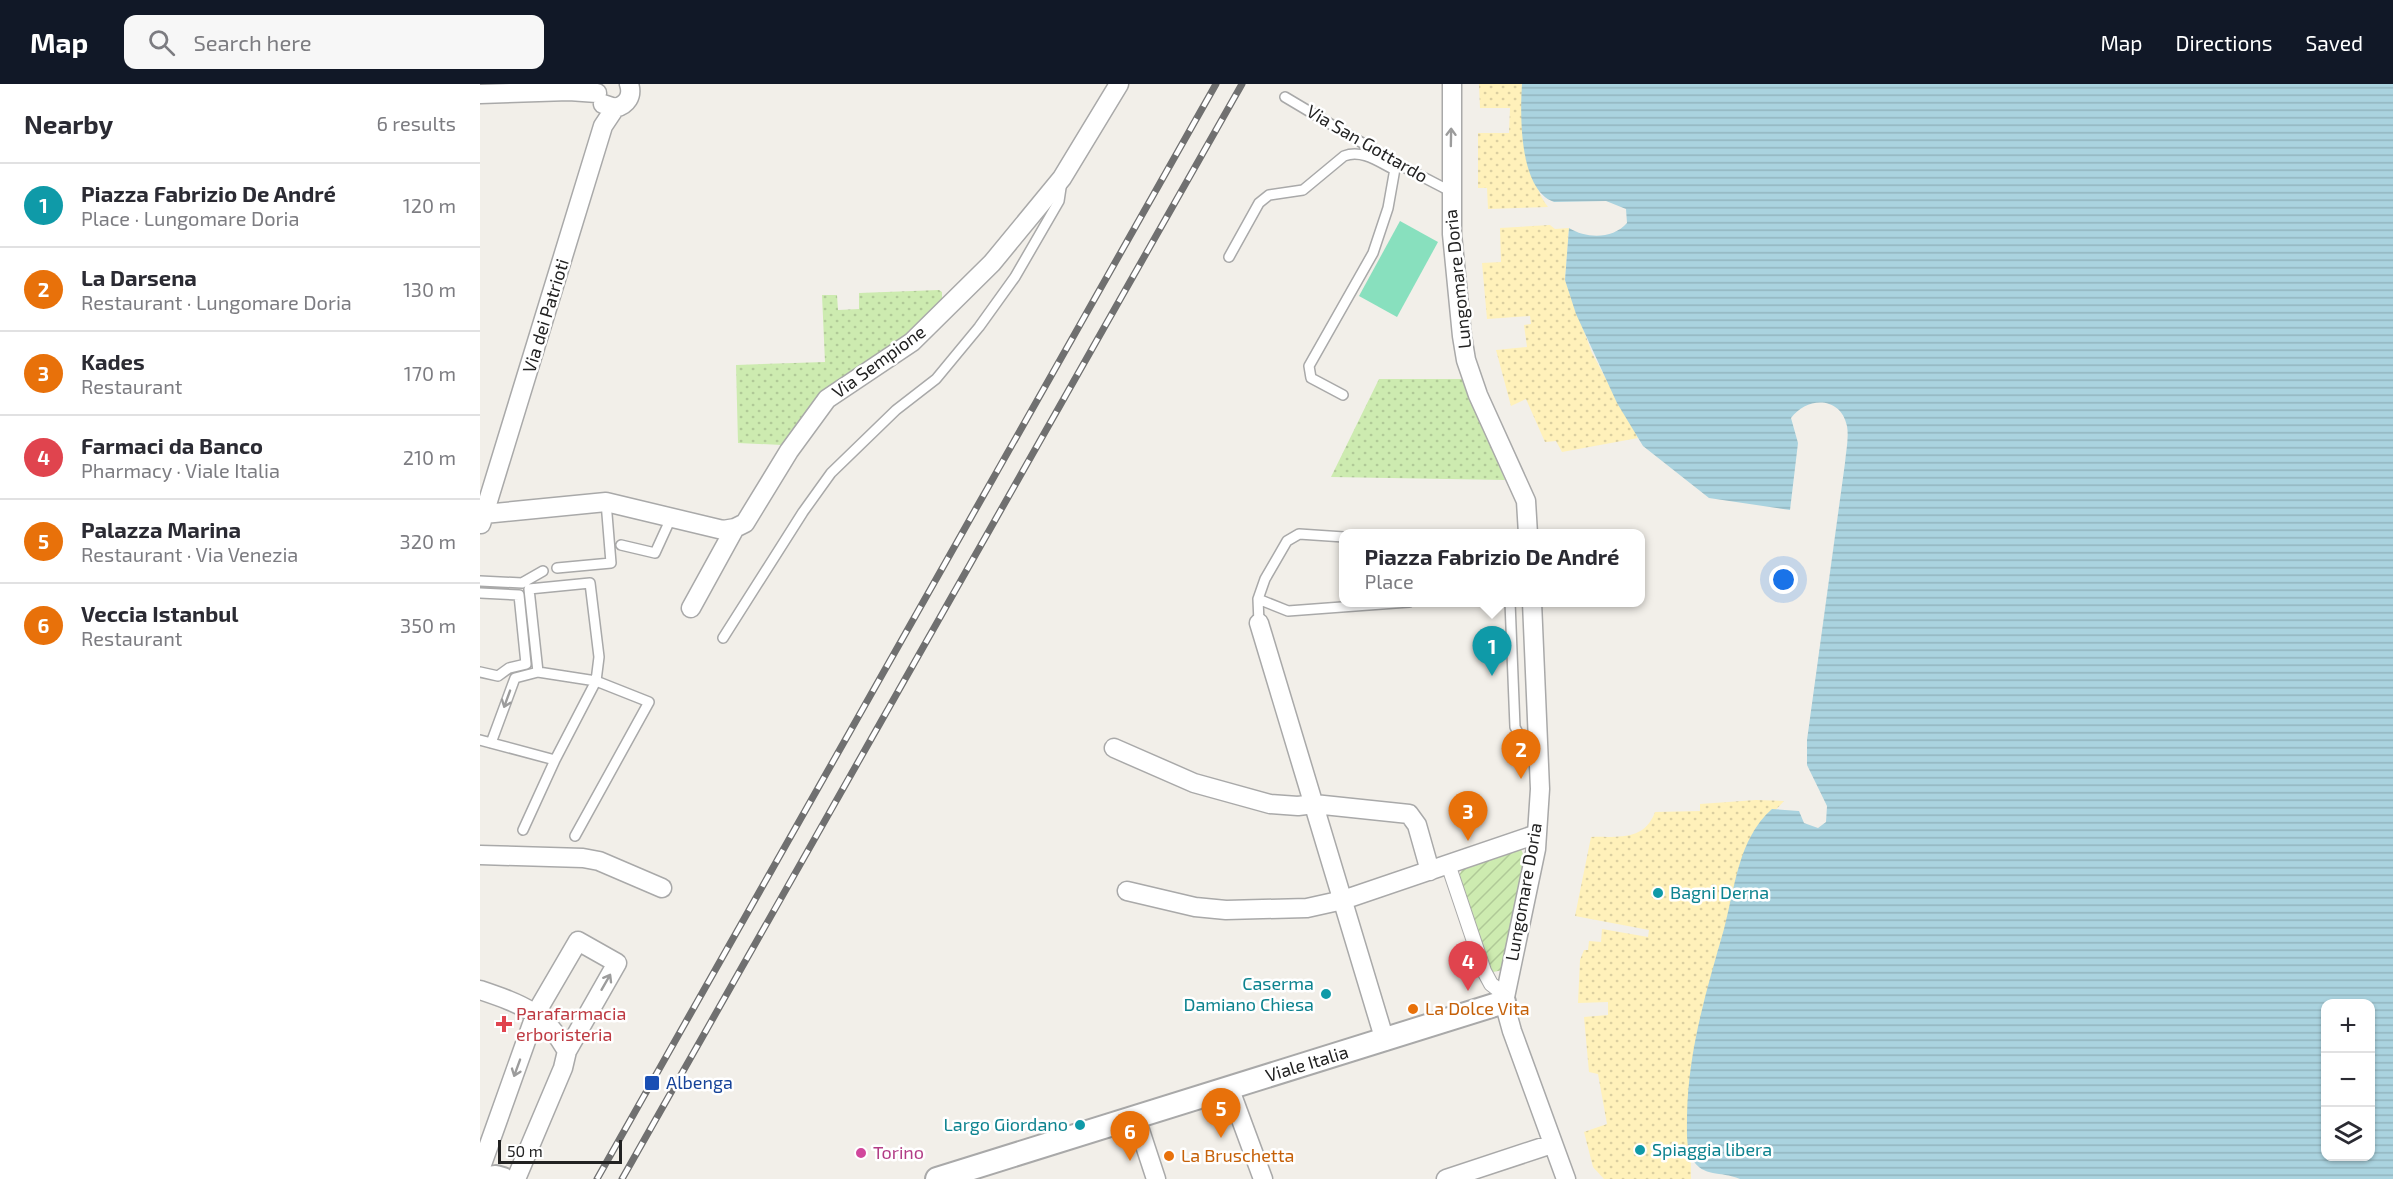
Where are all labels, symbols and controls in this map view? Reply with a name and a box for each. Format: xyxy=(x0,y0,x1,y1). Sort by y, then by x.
search box xyxy=(124,15,544,69)
text: Map xyxy=(30,25,88,59)
icon: search xyxy=(145,26,178,59)
text: Search here xyxy=(193,29,312,55)
text: Map xyxy=(2100,30,2143,55)
text: Directions xyxy=(2176,30,2272,55)
text: Saved xyxy=(2305,30,2363,55)
street label: Via San Gottardo xyxy=(1303,99,1432,187)
text: Nearby xyxy=(24,108,113,139)
text: 6 results xyxy=(376,111,456,135)
one-way arrow xyxy=(1445,128,1457,148)
text: Piazza Fabrizio De André xyxy=(81,180,336,206)
text: 1 xyxy=(39,193,48,217)
text: 120 m xyxy=(403,193,456,217)
text: Place · Lungomare Doria xyxy=(81,206,300,230)
street label: Lungomare Doria xyxy=(1439,208,1475,350)
street label: Via dei Patrioti xyxy=(517,256,573,375)
text: La Darsena xyxy=(81,264,197,290)
text: 2 xyxy=(38,277,49,301)
text: 130 m xyxy=(403,277,456,301)
text: Restaurant · Lungomare Doria xyxy=(81,290,352,314)
street label: Via Sempione xyxy=(827,320,929,402)
text: Kades xyxy=(81,348,145,374)
text: 3 xyxy=(38,361,49,385)
text: 170 m xyxy=(404,361,456,385)
text: Restaurant xyxy=(81,374,182,398)
text: Farmaci da Banco xyxy=(81,432,263,458)
text: 4 xyxy=(37,445,50,469)
text: 210 m xyxy=(403,445,456,469)
text: Pharmacy · Viale Italia xyxy=(81,458,280,482)
text: Palazza Marina xyxy=(81,516,241,542)
text: 5 xyxy=(38,529,49,553)
text: 320 m xyxy=(400,529,456,553)
popup xyxy=(1339,529,1645,607)
text: Restaurant · Via Venezia xyxy=(81,542,298,566)
text: Piazza Fabrizio De André xyxy=(1365,543,1619,569)
your location xyxy=(1769,565,1798,594)
text: Place xyxy=(1365,569,1414,593)
text: Veccia Istanbul xyxy=(81,600,239,626)
text: 6 xyxy=(38,613,49,637)
text: 350 m xyxy=(400,613,456,637)
text: Restaurant xyxy=(81,626,182,650)
pin: 1 xyxy=(1472,626,1512,676)
one-way arrow xyxy=(501,689,512,708)
pin: 2 xyxy=(1502,730,1540,779)
pin: 3 xyxy=(1448,792,1488,841)
street label: Lungomare Doria xyxy=(1500,821,1546,963)
place label: Bagni Derna xyxy=(1670,881,1769,903)
marker: Bagni Derna xyxy=(1651,886,1665,900)
pin: 4 xyxy=(1448,942,1488,991)
place label: Caserma Damiano Chiesa xyxy=(1183,972,1314,1015)
one-way arrow xyxy=(600,974,612,991)
marker: Caserma Damiano Chiesa xyxy=(1319,987,1333,1001)
place label: La Dolce Vita xyxy=(1425,997,1530,1019)
map controls xyxy=(2321,999,2375,1161)
button: + xyxy=(2321,999,2375,1053)
place label: Parafarmacia erboristeria xyxy=(516,1002,626,1045)
marker: La Dolce Vita xyxy=(1406,1002,1420,1016)
marker: Parafarmacia erboristeria xyxy=(497,1017,511,1031)
street label: Viale Italia xyxy=(1263,1040,1351,1086)
button: − xyxy=(2321,1053,2375,1107)
one-way arrow xyxy=(510,1059,521,1077)
place label: Albenga xyxy=(666,1071,733,1093)
marker: Albenga xyxy=(643,1074,661,1092)
pin: 5 xyxy=(1202,1088,1240,1138)
button: layers xyxy=(2321,1107,2375,1161)
pin: 6 xyxy=(1110,1112,1150,1161)
place label: Largo Giordano xyxy=(944,1113,1068,1135)
marker: Largo Giordano xyxy=(1073,1118,1087,1132)
scale bar xyxy=(498,1137,622,1164)
place label: Spiaggia libera xyxy=(1652,1138,1772,1160)
text: 50 m xyxy=(507,1141,543,1160)
place label: Torino xyxy=(873,1141,924,1163)
marker: Spiaggia libera xyxy=(1633,1143,1647,1157)
place label: La Bruschetta xyxy=(1181,1144,1294,1166)
marker: Torino xyxy=(854,1146,868,1160)
marker: La Bruschetta xyxy=(1162,1149,1176,1163)

